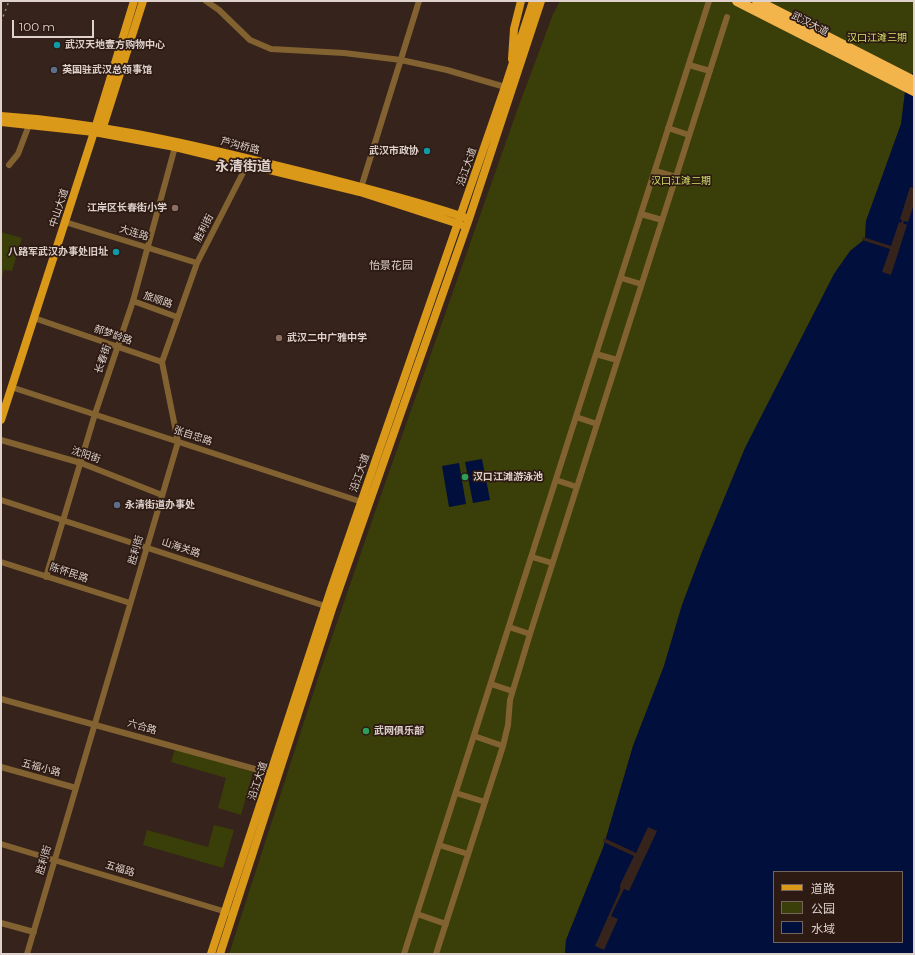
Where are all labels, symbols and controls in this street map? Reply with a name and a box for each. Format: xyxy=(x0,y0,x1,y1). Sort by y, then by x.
street label: 武汉大道 xyxy=(789,10,831,38)
scale bar xyxy=(14,12,96,38)
text: 100 m xyxy=(19,19,55,34)
park label: 汉口江滩三期 xyxy=(847,32,907,44)
place label: 武汉天地壹方购物中心 xyxy=(65,39,165,51)
marker: 武汉天地壹方购物中心 xyxy=(52,40,62,50)
place label: 英国驻武汉总领事馆 xyxy=(62,64,152,76)
marker: 英国驻武汉总领事馆 xyxy=(49,65,59,75)
street label: 芦沟桥路 xyxy=(219,135,261,157)
place label: 武汉市政协 xyxy=(369,145,419,157)
marker: 武汉市政协 xyxy=(422,146,432,156)
street label: 沿江大道 xyxy=(455,146,479,188)
district label: 永清街道 xyxy=(215,159,271,175)
park label: 汉口江滩二期 xyxy=(651,175,711,187)
street label: 中山大道 xyxy=(47,187,71,229)
place label: 江岸区长春街小学 xyxy=(87,202,167,214)
marker: 江岸区长春街小学 xyxy=(170,203,180,213)
street label: 胜利街 xyxy=(192,212,216,244)
street label: 大连路 xyxy=(118,223,150,243)
place label: 八路军武汉办事处旧址 xyxy=(8,246,108,258)
marker: 八路军武汉办事处旧址 xyxy=(111,247,121,257)
district label: 怡景花园 xyxy=(369,259,413,273)
street label: 旅顺路 xyxy=(142,289,174,311)
street label: 郝梦龄路 xyxy=(92,323,134,347)
place label: 武汉二中广雅中学 xyxy=(287,332,367,344)
marker: 武汉二中广雅中学 xyxy=(274,333,284,343)
street label: 长春街 xyxy=(92,343,114,375)
street label: 张自忠路 xyxy=(172,424,214,448)
street label: 沈阳街 xyxy=(70,444,102,466)
street label: 沿江大道 xyxy=(348,452,372,494)
place label: 汉口江滩游泳池 xyxy=(473,471,543,483)
marker: 汉口江滩游泳池 xyxy=(460,472,470,482)
place label: 永清街道办事处 xyxy=(125,499,195,511)
marker: 永清街道办事处 xyxy=(112,500,122,510)
street label: 胜利街 xyxy=(126,534,146,566)
street label: 山海关路 xyxy=(160,536,202,560)
street label: 陈怀民路 xyxy=(48,561,90,585)
street label: 六合路 xyxy=(126,717,158,737)
place label: 武网俱乐部 xyxy=(374,725,424,737)
marker: 武网俱乐部 xyxy=(361,726,371,736)
street label: 五福小路 xyxy=(20,757,62,779)
street label: 沿江大道 xyxy=(246,760,270,802)
street label: 胜利街 xyxy=(34,844,54,876)
street label: 五福路 xyxy=(104,859,136,879)
legend xyxy=(773,871,903,943)
text: 道路 xyxy=(811,881,835,896)
text: 公园 xyxy=(811,901,835,916)
text: 水域 xyxy=(811,921,835,936)

